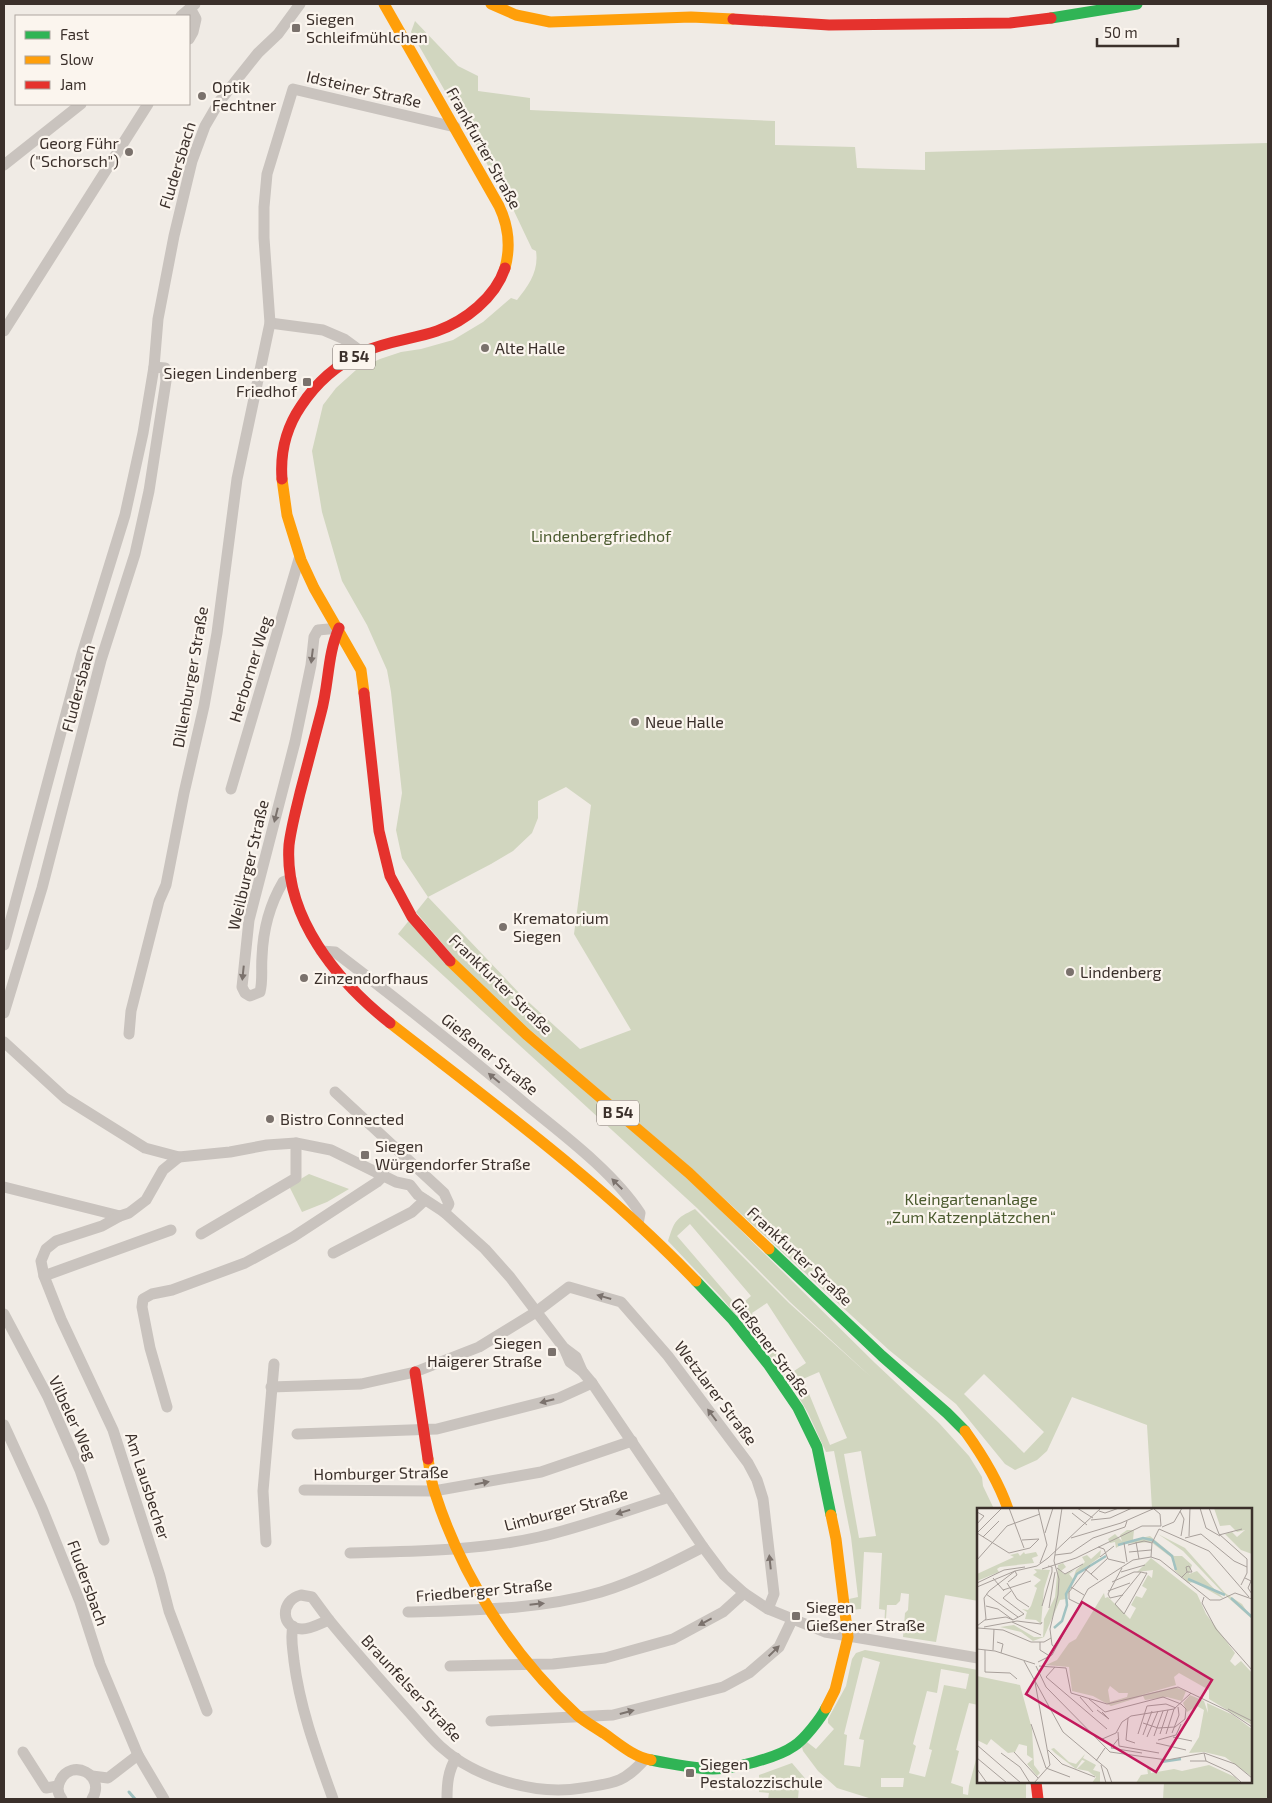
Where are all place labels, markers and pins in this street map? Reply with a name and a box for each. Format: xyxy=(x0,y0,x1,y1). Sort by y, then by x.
place label: Siegen Schleifmühlchen xyxy=(306,9,428,46)
marker: Siegen Schleifmühlchen xyxy=(290,22,302,34)
place label: Optik Fechtner xyxy=(212,77,277,114)
marker: Optik Fechtner xyxy=(196,90,208,102)
place label: Georg Führ ("Schorsch") xyxy=(30,133,120,170)
marker: Georg Führ ("Schorsch") xyxy=(123,146,135,158)
place label: Alte Halle xyxy=(495,338,565,357)
marker: Alte Halle xyxy=(479,342,491,354)
place label: Siegen Lindenberg Friedhof xyxy=(164,363,298,400)
marker: Siegen Lindenberg Friedhof xyxy=(301,376,313,388)
place label: Neue Halle xyxy=(645,712,724,731)
marker: Neue Halle xyxy=(629,716,641,728)
place label: Krematorium Siegen xyxy=(513,908,609,945)
marker: Krematorium Siegen xyxy=(497,921,509,933)
place label: Lindenberg xyxy=(1080,962,1162,981)
marker: Lindenberg xyxy=(1064,966,1076,978)
place label: Zinzendorfhaus xyxy=(314,968,428,987)
marker: Zinzendorfhaus xyxy=(298,972,310,984)
place label: Bistro Connected xyxy=(280,1109,404,1128)
marker: Bistro Connected xyxy=(264,1113,276,1125)
place label: Siegen Würgendorfer Straße xyxy=(375,1136,531,1173)
marker: Siegen Würgendorfer Straße xyxy=(359,1149,371,1161)
place label: Siegen Haigerer Straße xyxy=(427,1333,542,1370)
marker: Siegen Haigerer Straße xyxy=(546,1346,558,1358)
place label: Siegen Gießener Straße xyxy=(806,1597,925,1634)
marker: Siegen Gießener Straße xyxy=(790,1610,802,1622)
place label: Siegen Pestalozzischule xyxy=(700,1754,823,1791)
marker: Siegen Pestalozzischule xyxy=(684,1767,696,1779)

